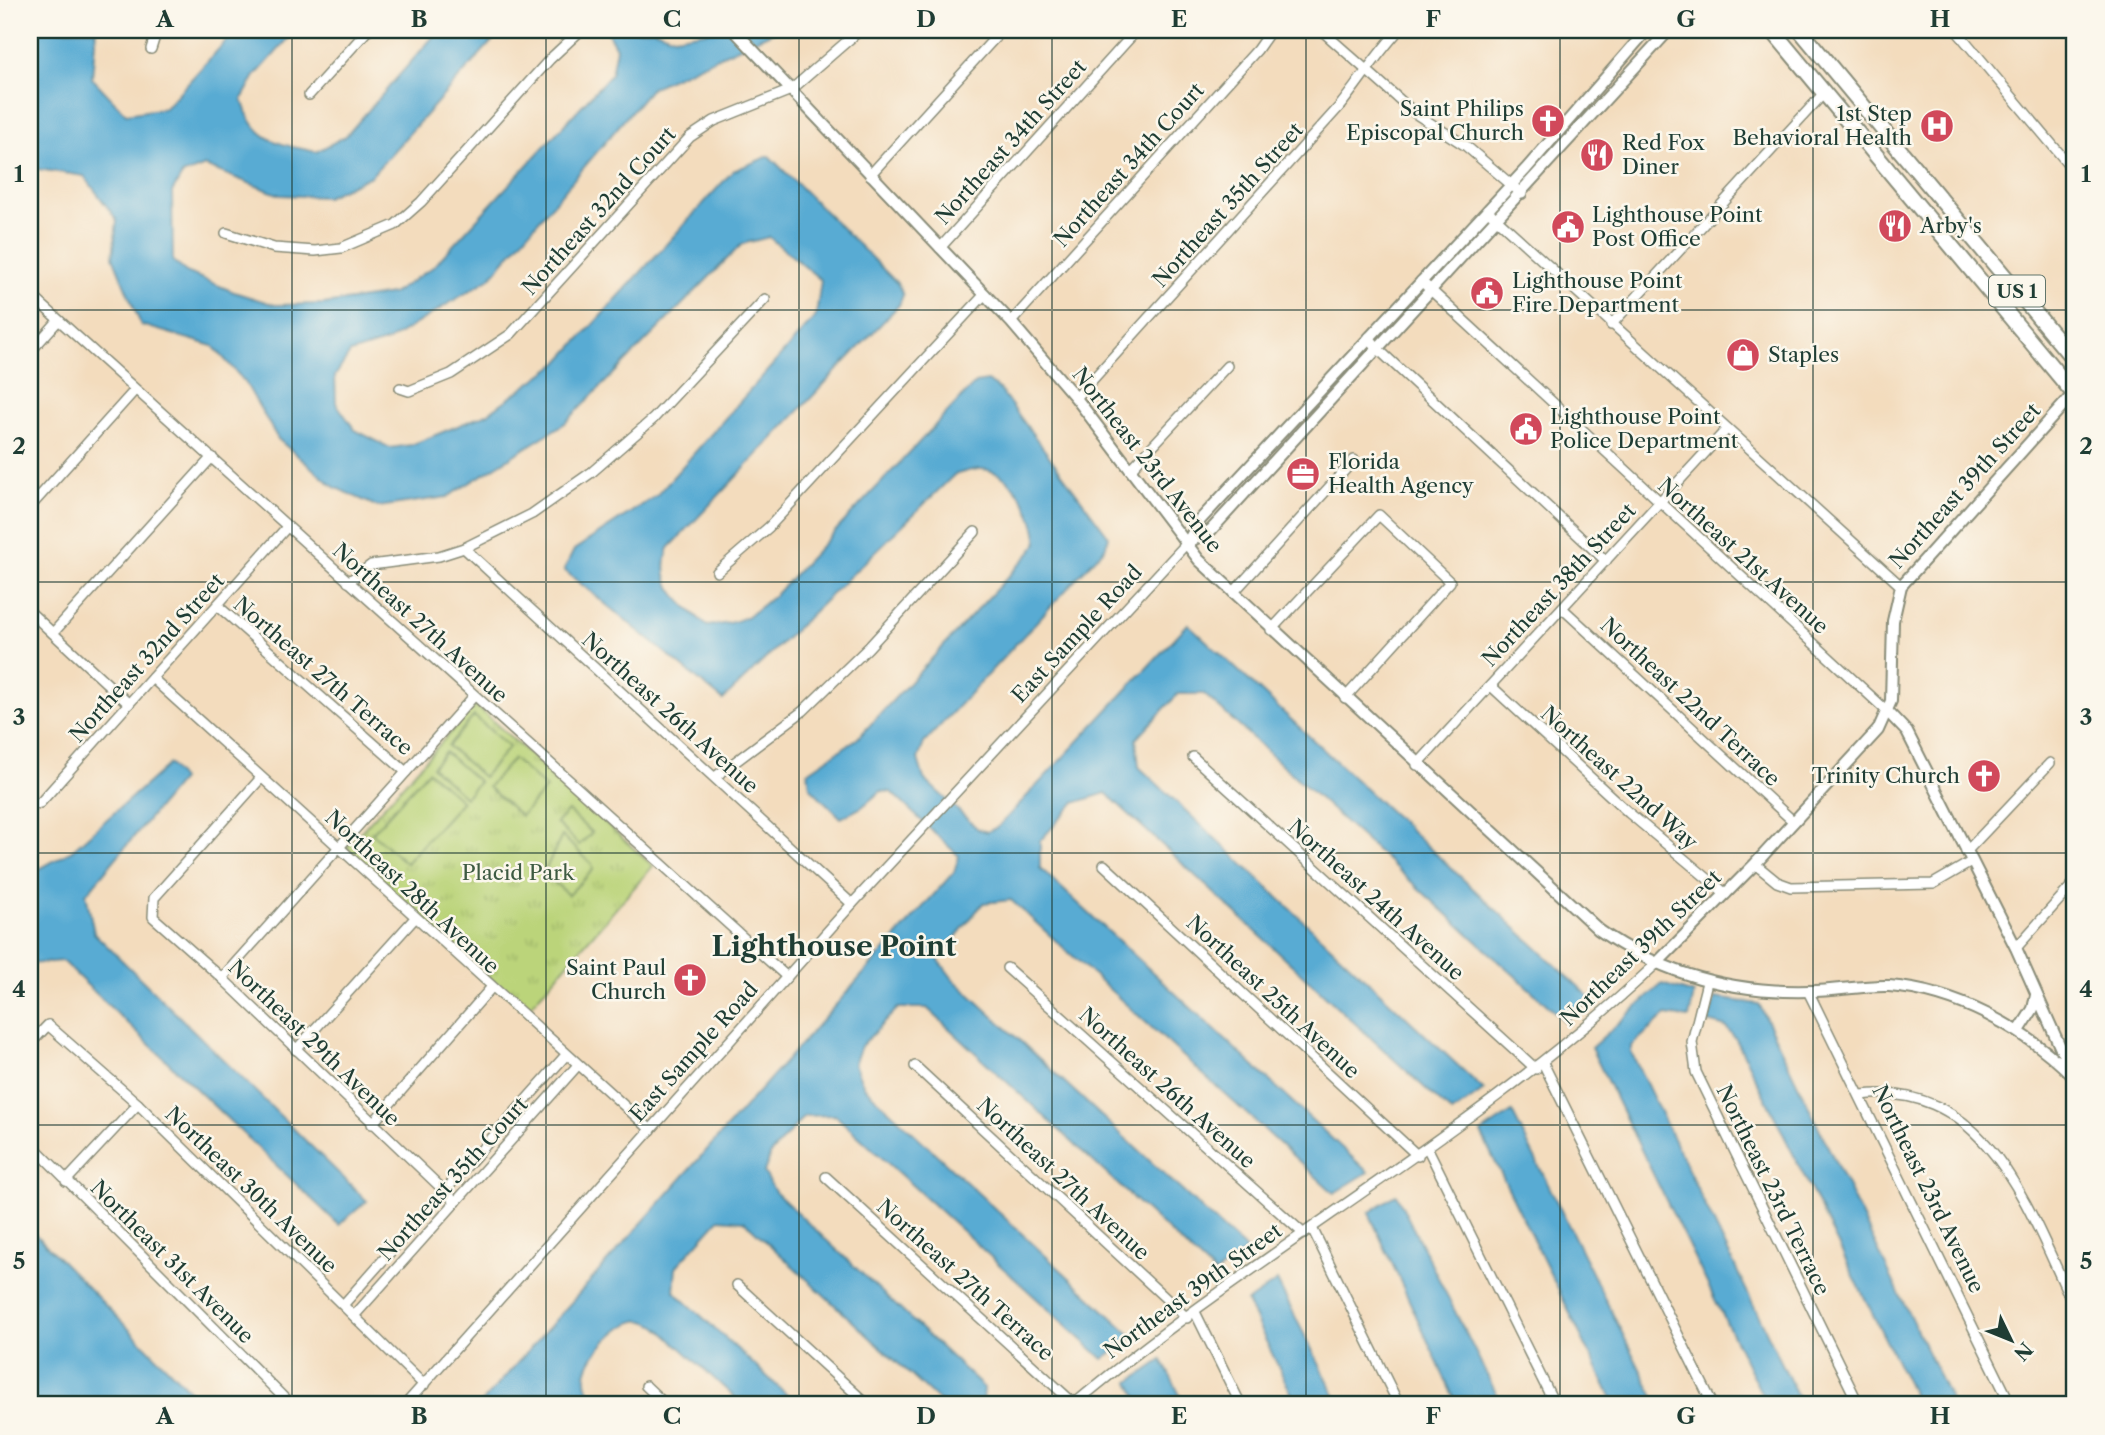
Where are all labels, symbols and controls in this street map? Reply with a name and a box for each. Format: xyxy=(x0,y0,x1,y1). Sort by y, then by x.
text: A xyxy=(155,5,175,33)
text: B xyxy=(410,5,428,33)
text: C xyxy=(663,5,681,33)
text: D xyxy=(916,5,936,33)
text: E xyxy=(1171,5,1187,33)
text: F xyxy=(1425,5,1441,33)
text: G xyxy=(1676,5,1696,33)
text: H xyxy=(1930,5,1951,33)
street label: Northeast 34th Street xyxy=(930,54,1092,229)
street label: Northeast 34th Court xyxy=(1048,77,1209,252)
place label: Saint Philips Episcopal Church xyxy=(1346,96,1524,145)
place label: 1st Step Behavioral Health xyxy=(1732,101,1912,150)
church icon: Saint Philips Episcopal Church xyxy=(1529,102,1567,140)
hospital icon: 1st Step Behavioral Health xyxy=(1918,107,1956,145)
street label: Northeast 35th Street xyxy=(1147,117,1308,292)
street label: Northeast 32nd Court xyxy=(517,121,681,300)
place label: Red Fox Diner xyxy=(1622,130,1705,179)
restaurant icon: Red Fox Diner xyxy=(1578,136,1616,174)
text: 1 xyxy=(14,160,25,188)
text: 1 xyxy=(2081,160,2092,188)
place label: Lighthouse Point Post Office xyxy=(1592,202,1763,251)
restaurant icon: Arby's xyxy=(1876,207,1914,245)
public building icon: Lighthouse Point Post Office xyxy=(1549,208,1587,246)
place label: Arby's xyxy=(1919,213,1982,238)
place label: Lighthouse Point Fire Department xyxy=(1512,268,1683,317)
public building icon: Lighthouse Point Fire Department xyxy=(1468,274,1506,312)
road number: US 1 xyxy=(1989,276,2045,306)
shop icon: Staples xyxy=(1724,336,1762,374)
place label: Staples xyxy=(1768,342,1839,367)
street label: Northeast 23rd Avenue xyxy=(1067,362,1228,557)
street label: Northeast 39th Street xyxy=(1884,398,2046,573)
place label: Lighthouse Point Police Department xyxy=(1550,404,1739,453)
public building icon: Lighthouse Point Police Department xyxy=(1507,410,1545,448)
text: 2 xyxy=(12,432,26,460)
text: 2 xyxy=(2079,432,2093,460)
place label: Florida Health Agency xyxy=(1328,449,1474,498)
office icon: Florida Health Agency xyxy=(1284,455,1322,493)
street label: Northeast 21st Avenue xyxy=(1653,472,1834,639)
street label: Northeast 38th Street xyxy=(1477,498,1641,671)
street label: Northeast 27th Avenue xyxy=(328,538,513,708)
street label: East Sample Road xyxy=(1006,559,1147,708)
street label: Northeast 32nd Street xyxy=(64,568,229,747)
street label: Northeast 27th Terrace xyxy=(229,591,418,760)
street label: Northeast 22nd Terrace xyxy=(1596,612,1785,791)
street label: Northeast 26th Avenue xyxy=(577,627,764,798)
street label: Northeast 22nd Way xyxy=(1536,701,1703,855)
text: 3 xyxy=(13,703,26,731)
text: 3 xyxy=(2080,703,2093,731)
church icon: Trinity Church xyxy=(1965,757,2003,795)
place label: Trinity Church xyxy=(1812,763,1960,788)
street label: Northeast 28th Avenue xyxy=(320,805,504,979)
street label: Northeast 24th Avenue xyxy=(1283,814,1469,985)
park label: Placid Park xyxy=(462,860,575,885)
street label: Northeast 39th Street xyxy=(1555,864,1727,1031)
street label: Northeast 25th Avenue xyxy=(1182,910,1365,1083)
district label: Lighthouse Point xyxy=(712,929,957,963)
street label: Northeast 29th Avenue xyxy=(224,954,405,1131)
place label: Saint Paul Church xyxy=(566,955,666,1004)
church icon: Saint Paul Church xyxy=(671,961,709,999)
text: 4 xyxy=(12,975,26,1003)
text: 4 xyxy=(2079,975,2093,1003)
street label: East Sample Road xyxy=(624,977,763,1127)
street label: Northeast 26th Avenue xyxy=(1074,1002,1261,1173)
street label: Northeast 23rd Terrace xyxy=(1712,1081,1835,1299)
street label: Northeast 23rd Avenue xyxy=(1867,1081,1990,1297)
street label: Northeast 35th Court xyxy=(373,1091,533,1266)
street label: Northeast 27th Avenue xyxy=(972,1092,1155,1265)
street label: Northeast 30th Avenue xyxy=(160,1101,342,1278)
street label: Northeast 31st Avenue xyxy=(86,1175,259,1348)
street label: Northeast 27th Terrace xyxy=(872,1194,1059,1366)
street label: Northeast 39th Street xyxy=(1099,1217,1287,1363)
text: 5 xyxy=(13,1247,25,1275)
text: 5 xyxy=(2080,1247,2092,1275)
north arrow xyxy=(1976,1306,2046,1376)
text: N xyxy=(2009,1337,2037,1365)
text: A xyxy=(155,1402,175,1430)
text: B xyxy=(410,1402,428,1430)
text: C xyxy=(663,1402,681,1430)
text: D xyxy=(916,1402,936,1430)
text: E xyxy=(1171,1402,1187,1430)
text: F xyxy=(1425,1402,1441,1430)
text: G xyxy=(1676,1402,1696,1430)
text: H xyxy=(1930,1402,1951,1430)

